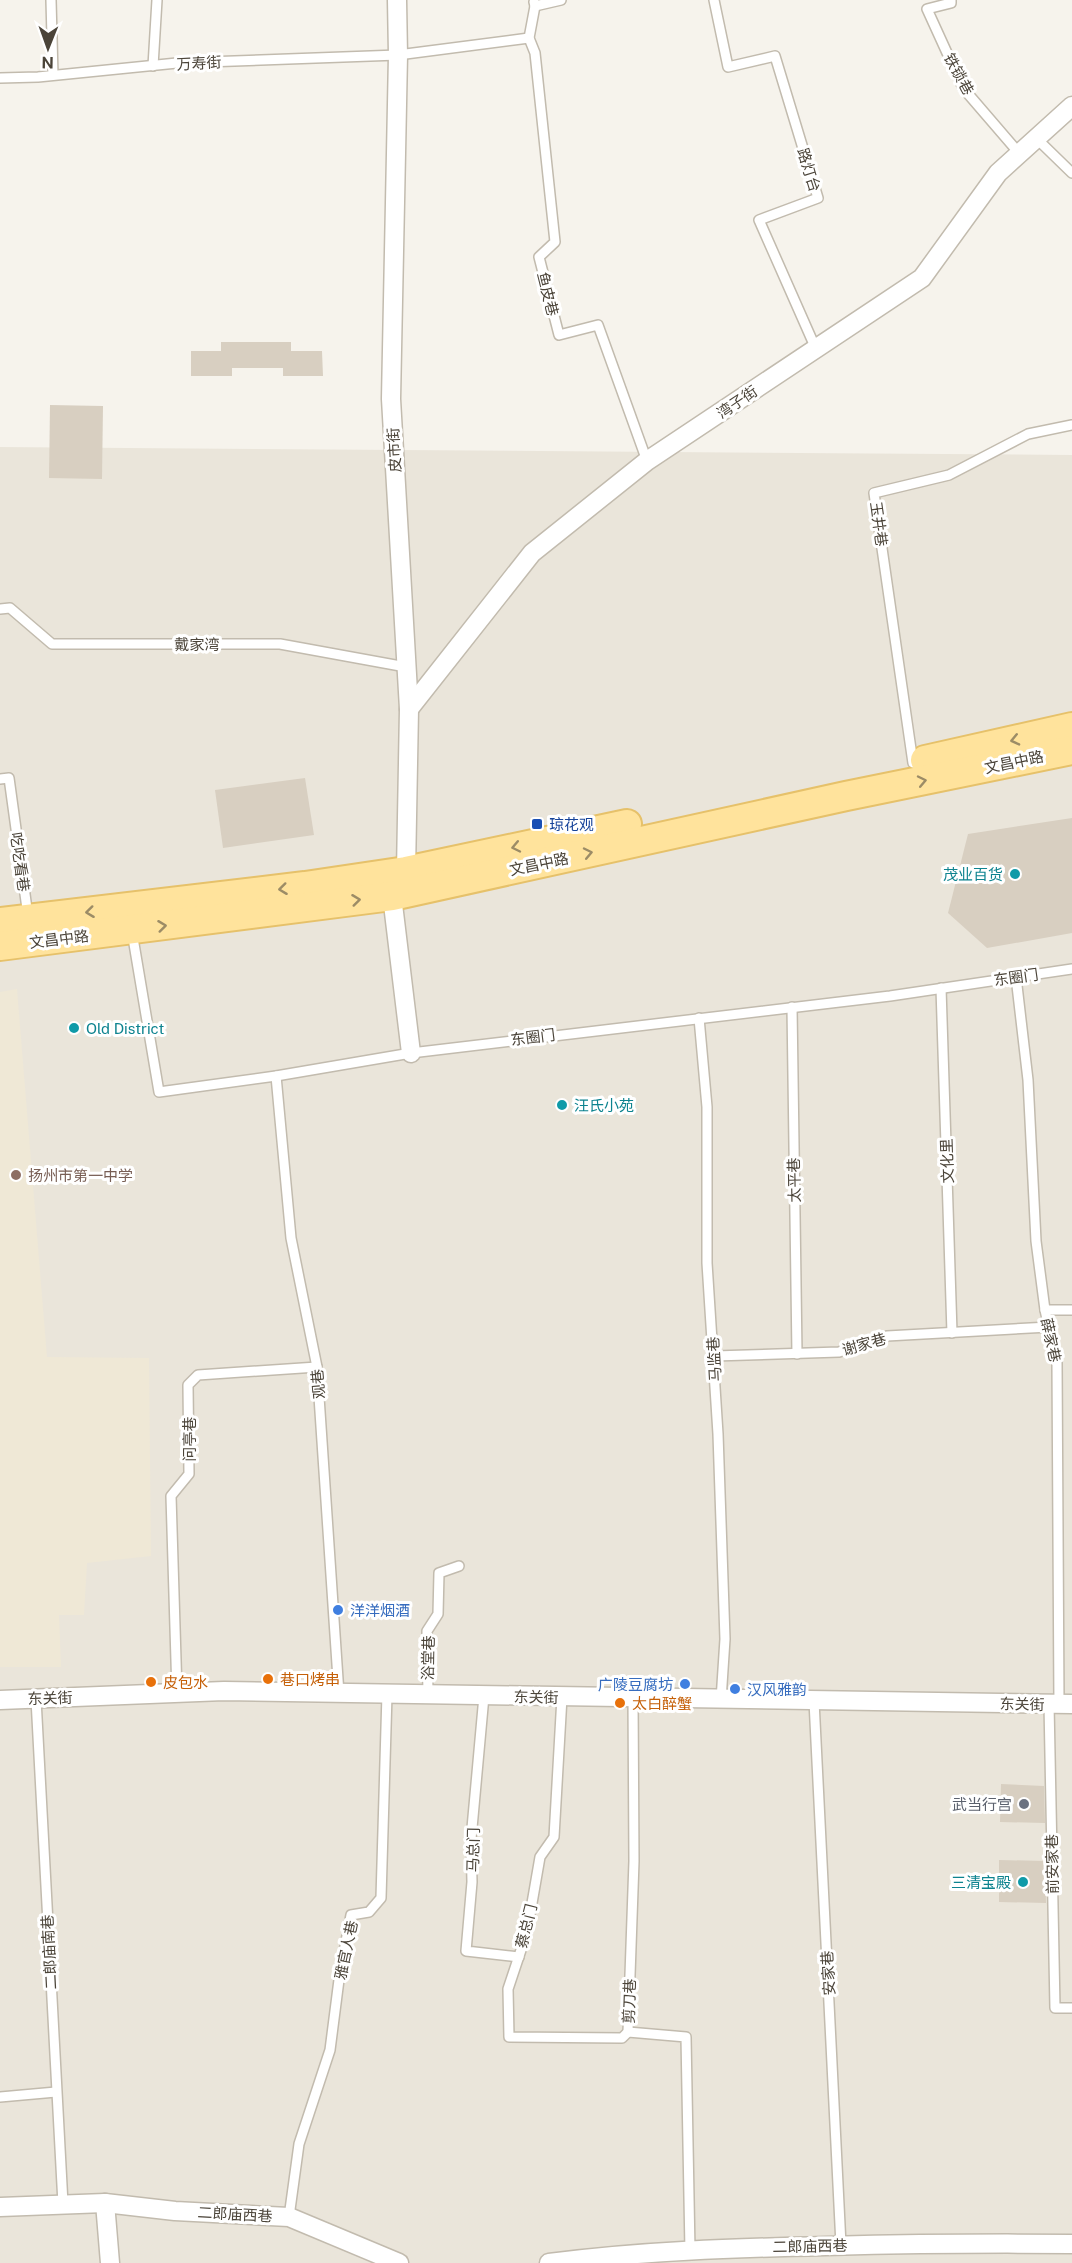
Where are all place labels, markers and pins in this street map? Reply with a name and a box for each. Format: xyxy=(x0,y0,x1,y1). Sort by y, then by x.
place label: 琼花观 xyxy=(549,816,594,833)
marker: 琼花观 xyxy=(530,817,544,831)
place label: 茂业百货 xyxy=(943,866,1003,883)
marker: 茂业百货 xyxy=(1008,867,1022,881)
place label: Old District xyxy=(86,1020,164,1037)
marker: Old District xyxy=(67,1021,81,1035)
place label: 汪氏小苑 xyxy=(574,1097,634,1114)
marker: 汪氏小苑 xyxy=(555,1098,569,1112)
place label: 扬州市第一中学 xyxy=(28,1167,133,1184)
marker: 扬州市第一中学 xyxy=(9,1168,23,1182)
place label: 洋洋烟酒 xyxy=(350,1602,410,1619)
marker: 洋洋烟酒 xyxy=(331,1603,345,1617)
place label: 巷口烤串 xyxy=(280,1671,340,1688)
marker: 巷口烤串 xyxy=(261,1672,275,1686)
place label: 皮包水 xyxy=(163,1674,208,1691)
marker: 皮包水 xyxy=(144,1675,158,1689)
place label: 广陵豆腐坊 xyxy=(598,1676,673,1693)
marker: 广陵豆腐坊 xyxy=(678,1677,692,1691)
place label: 汉风雅韵 xyxy=(747,1681,807,1698)
marker: 汉风雅韵 xyxy=(728,1682,742,1696)
place label: 太白醉蟹 xyxy=(632,1695,692,1712)
marker: 太白醉蟹 xyxy=(613,1696,627,1710)
place label: 武当行宫 xyxy=(952,1796,1012,1813)
marker: 武当行宫 xyxy=(1017,1797,1031,1811)
place label: 三清宝殿 xyxy=(951,1874,1011,1891)
marker: 三清宝殿 xyxy=(1016,1875,1030,1889)

